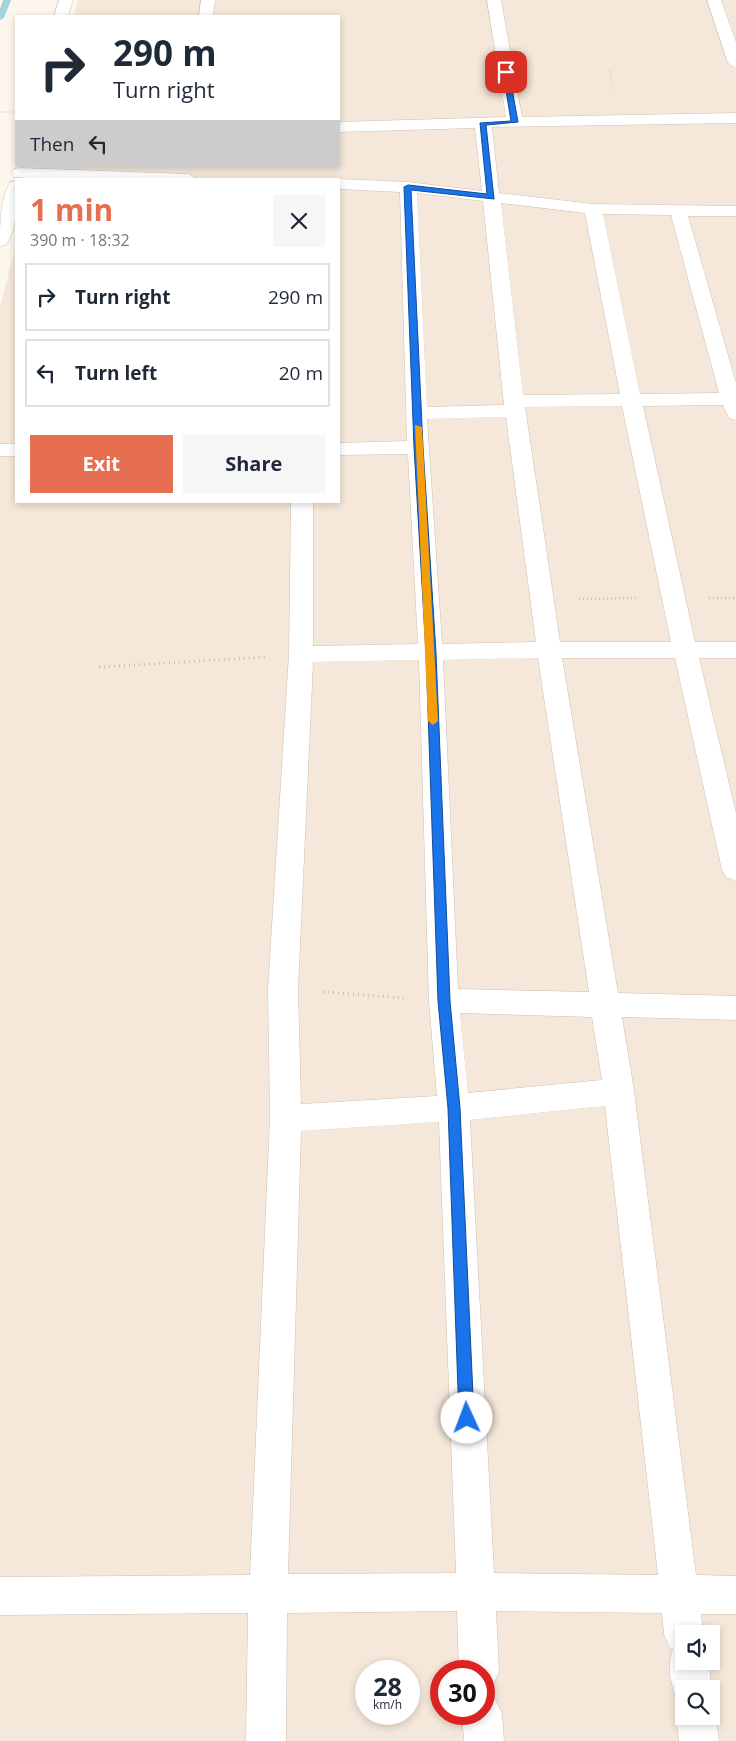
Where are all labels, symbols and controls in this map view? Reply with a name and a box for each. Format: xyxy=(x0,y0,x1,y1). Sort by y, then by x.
text: 290 m xyxy=(113,29,217,76)
icon: right xyxy=(30,35,95,100)
pin xyxy=(485,51,527,93)
icon: arrive xyxy=(492,58,520,86)
text: Turn right xyxy=(113,74,215,104)
icon: left xyxy=(84,130,112,158)
text: Then xyxy=(30,131,74,157)
text: 1 min xyxy=(30,189,113,230)
button: close xyxy=(273,195,325,247)
text: 390 m · 18:32 xyxy=(30,229,130,251)
icon: right xyxy=(32,283,60,311)
text: Turn right xyxy=(75,284,170,310)
text: 290 m xyxy=(268,284,323,310)
icon: left xyxy=(32,359,60,387)
text: Turn left xyxy=(75,360,157,386)
text: 20 m xyxy=(279,360,323,386)
button: Exit xyxy=(30,435,173,493)
button: Share xyxy=(183,435,325,493)
position arrow xyxy=(440,1391,492,1443)
map controls xyxy=(675,1625,720,1725)
button: sound xyxy=(675,1625,720,1670)
speed limit sign: 30 xyxy=(430,1660,495,1725)
text: 28 xyxy=(373,1669,402,1703)
button: search xyxy=(675,1680,720,1725)
text: km/h xyxy=(373,1696,402,1713)

